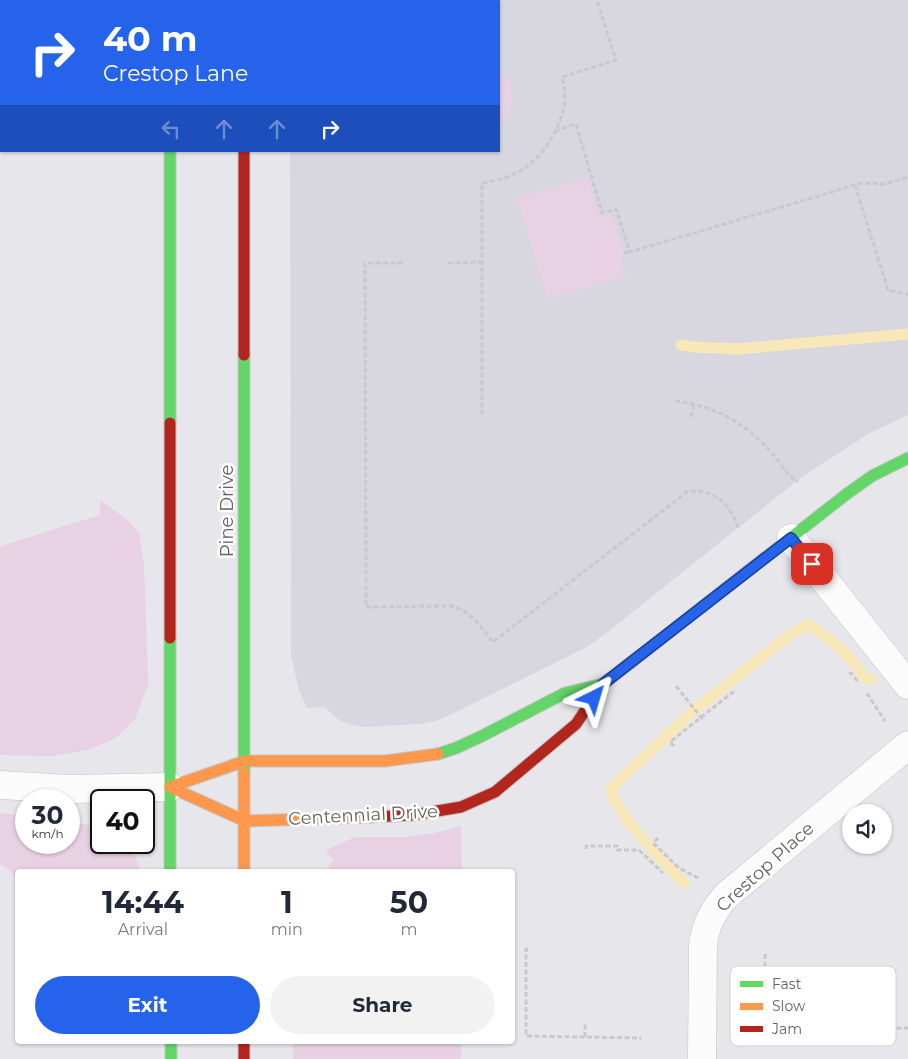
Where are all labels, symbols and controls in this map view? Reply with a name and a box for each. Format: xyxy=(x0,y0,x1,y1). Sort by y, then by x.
text: 40 m xyxy=(103,17,198,60)
icon: right xyxy=(20,20,85,85)
text: Crestop Lane xyxy=(103,60,248,87)
icon: left xyxy=(157,115,185,143)
icon: ahead xyxy=(210,115,238,143)
icon: ahead xyxy=(263,115,291,143)
icon: right xyxy=(316,115,344,143)
street label: Pine Drive xyxy=(216,465,238,557)
pin xyxy=(791,543,833,585)
icon: arrive xyxy=(798,550,826,578)
position arrow xyxy=(567,671,619,723)
speed limit sign: 40 xyxy=(90,789,155,854)
text: 30 xyxy=(32,800,63,830)
street label: Centennial Drive xyxy=(288,800,438,830)
map controls xyxy=(842,804,892,854)
button: sound xyxy=(842,804,892,854)
street label: Crestop Place xyxy=(712,817,818,917)
text: km/h xyxy=(31,826,64,841)
text: 14:44 xyxy=(102,884,184,921)
text: 1 xyxy=(281,884,293,921)
text: 50 xyxy=(390,884,428,921)
text: Arrival xyxy=(118,920,168,939)
text: min xyxy=(271,920,303,939)
text: m xyxy=(400,920,417,939)
legend xyxy=(730,966,896,1046)
text: Fast xyxy=(772,975,802,993)
button: Exit xyxy=(35,976,260,1034)
button: Share xyxy=(270,976,495,1034)
text: Slow xyxy=(772,997,806,1015)
text: Jam xyxy=(771,1020,802,1038)

